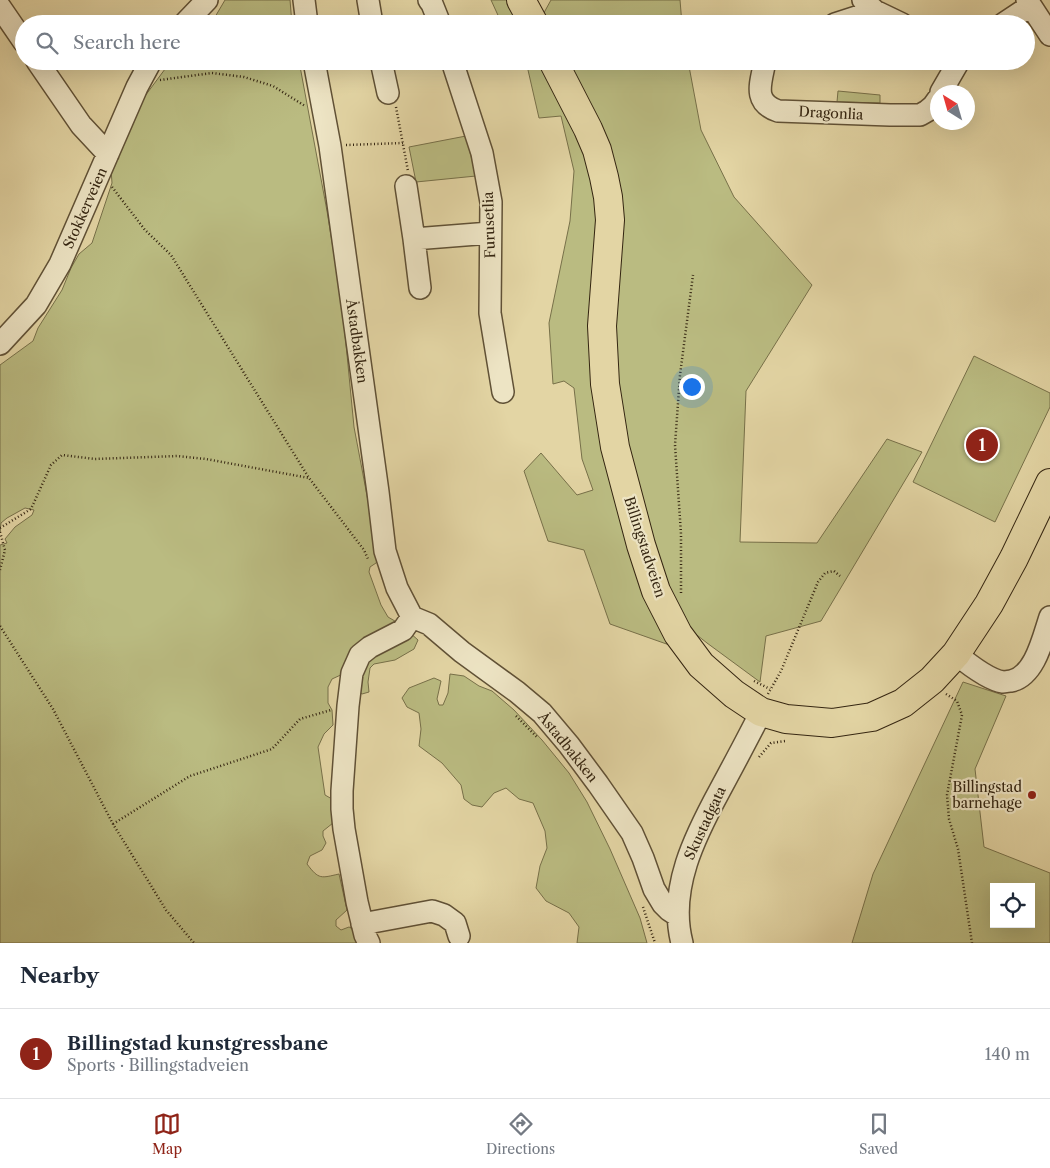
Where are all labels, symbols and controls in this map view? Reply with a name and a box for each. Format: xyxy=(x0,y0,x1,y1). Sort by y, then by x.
search box xyxy=(15,15,1035,70)
icon: search xyxy=(33,29,61,57)
text: Search here xyxy=(73,31,181,54)
north arrow xyxy=(930,85,975,130)
street label: Dragonlia xyxy=(798,102,865,124)
street label: Stokkerveien xyxy=(59,164,111,251)
street label: Furusetlia xyxy=(479,191,499,259)
street label: Åstadbakken xyxy=(342,296,373,385)
your location xyxy=(679,374,705,400)
pin: 1 xyxy=(966,426,998,464)
street label: Billingstadveien xyxy=(620,494,670,600)
street label: Åstadbakken xyxy=(534,707,603,786)
place label: Billingstad barnehage xyxy=(952,778,1022,812)
street label: Skustadgata xyxy=(680,783,730,863)
marker: Billingstad barnehage xyxy=(1026,789,1038,801)
map controls xyxy=(990,883,1035,928)
button: locate xyxy=(990,883,1035,928)
text: Nearby xyxy=(20,963,99,988)
text: Billingstad kunstgressbane xyxy=(67,1032,328,1055)
text: 1 xyxy=(32,1044,40,1064)
text: 140 m xyxy=(985,1044,1030,1064)
text: Sports · Billingstadveien xyxy=(67,1055,249,1075)
tab: Map xyxy=(152,1110,182,1158)
tab: Directions xyxy=(486,1110,555,1158)
tab: Saved xyxy=(859,1110,898,1158)

